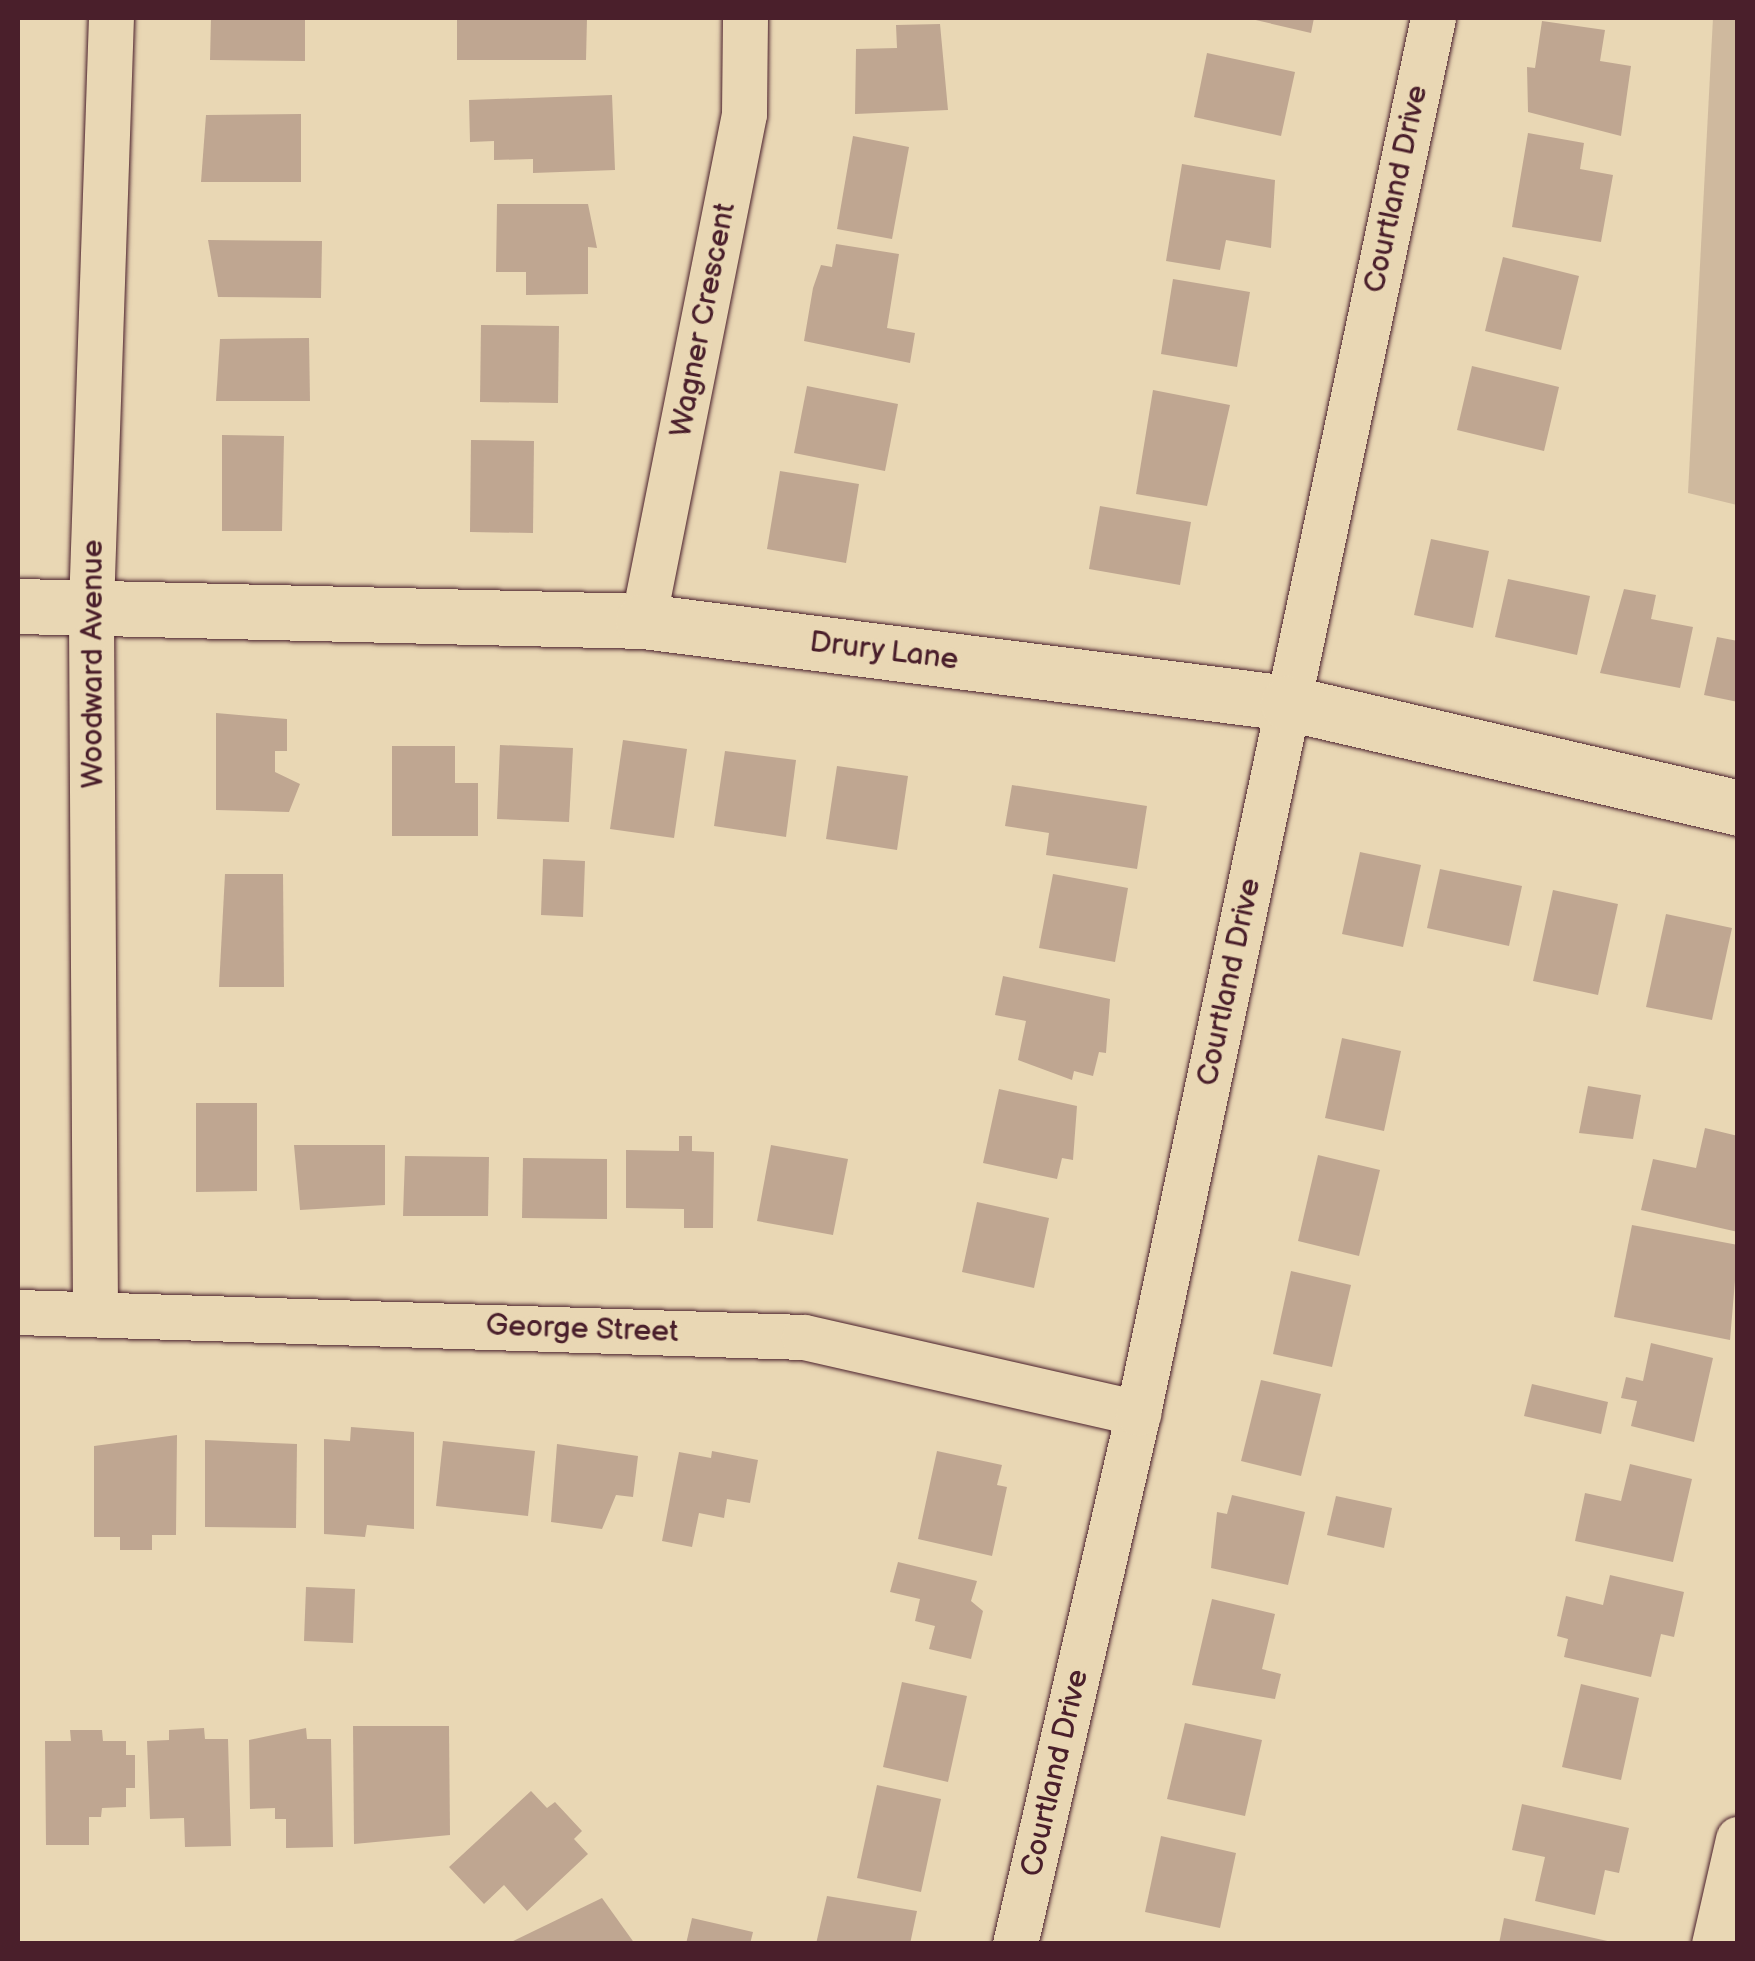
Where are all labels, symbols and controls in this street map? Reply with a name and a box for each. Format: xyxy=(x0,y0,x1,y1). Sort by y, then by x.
street label: Courtland Drive xyxy=(1356,82,1436,296)
street label: Wagner Crescent xyxy=(663,200,743,440)
street label: Woodward Avenue xyxy=(75,540,111,788)
street label: Drury Lane xyxy=(807,624,961,678)
street label: Courtland Drive xyxy=(1189,875,1269,1089)
street label: George Street xyxy=(485,1308,679,1350)
street label: Courtland Drive xyxy=(1014,1666,1096,1880)

